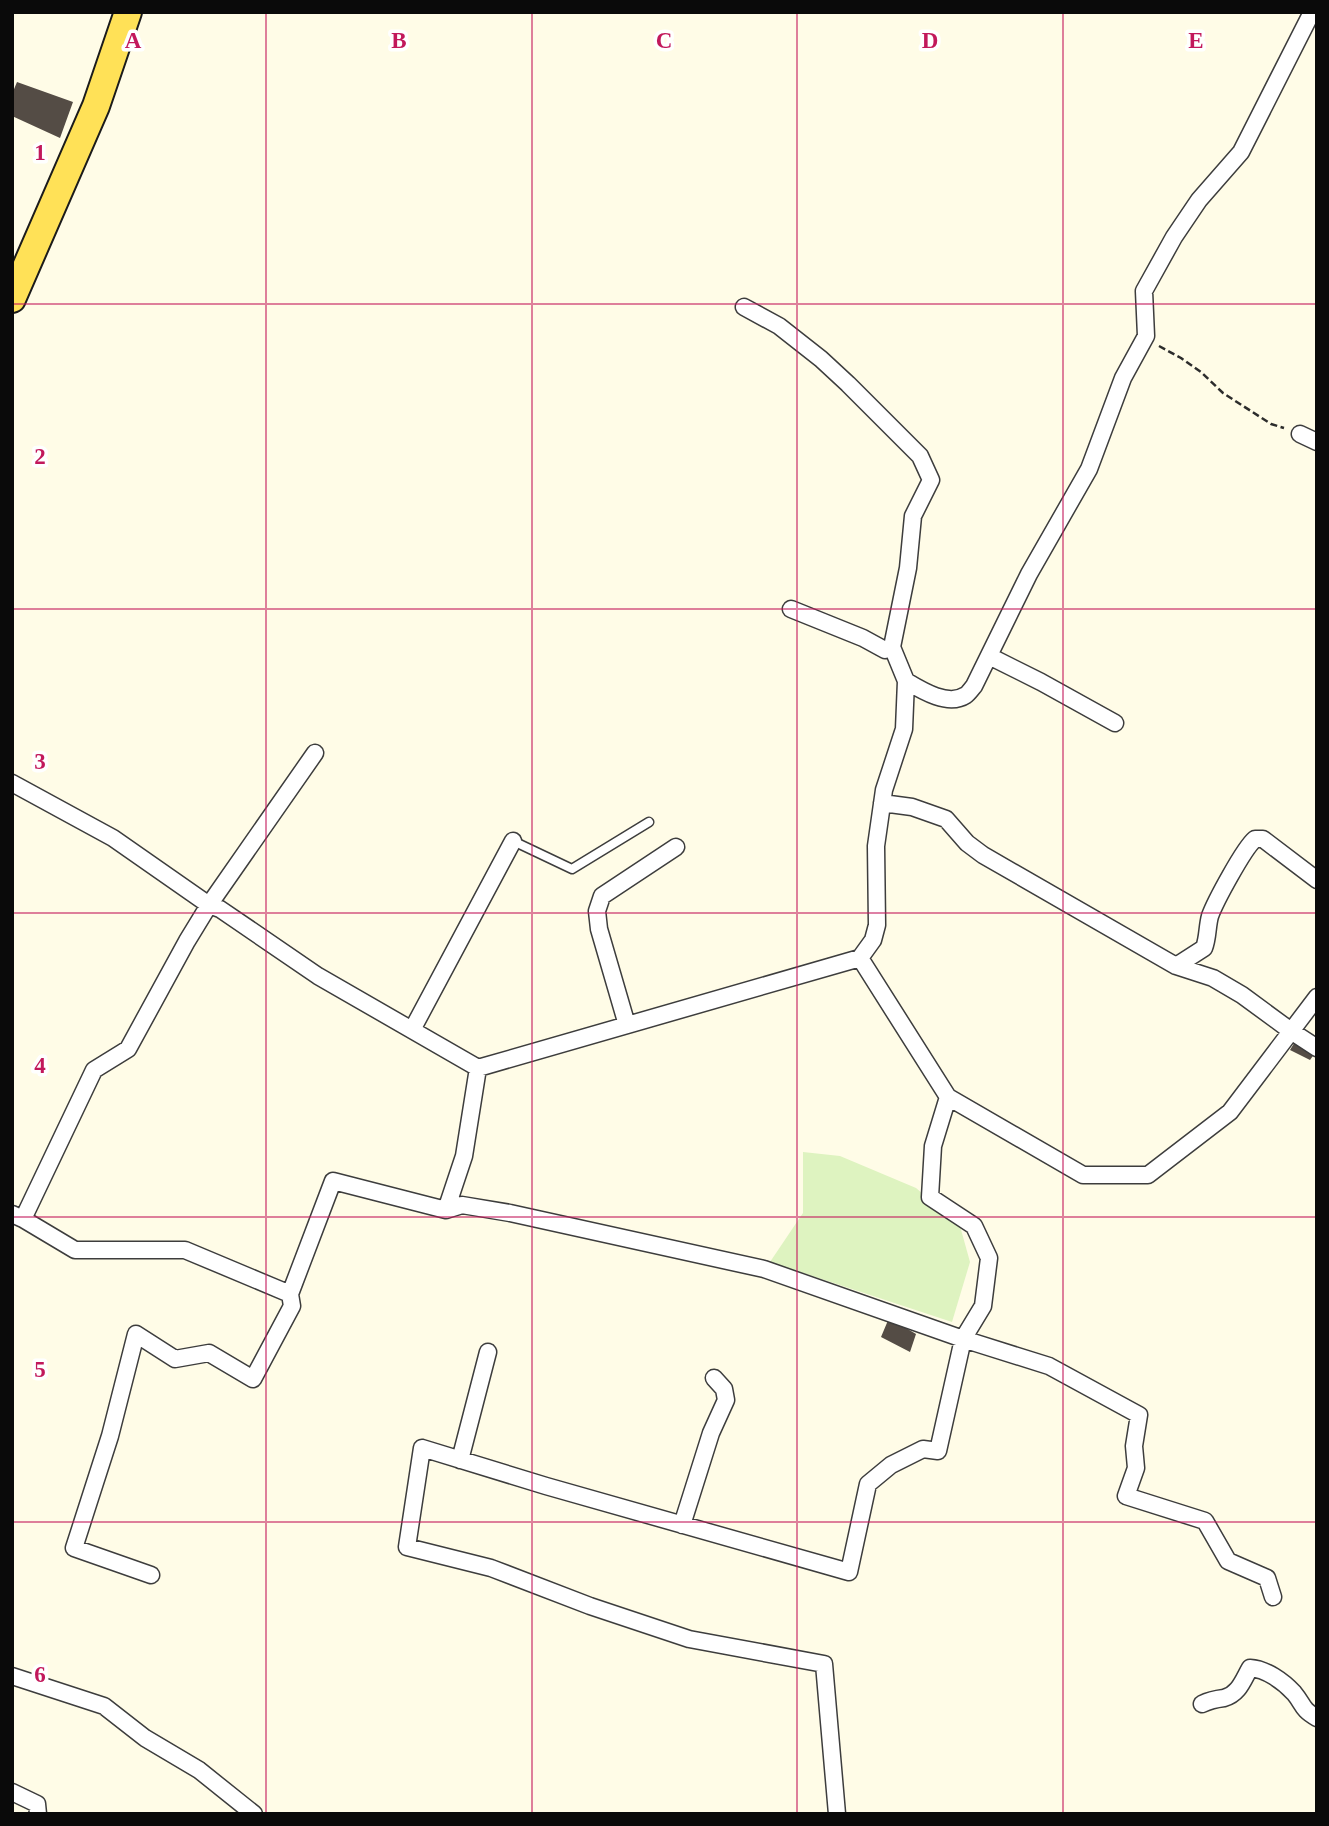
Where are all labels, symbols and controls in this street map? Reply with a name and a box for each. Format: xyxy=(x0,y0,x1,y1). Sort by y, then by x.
text: A xyxy=(125,28,142,53)
text: B xyxy=(391,28,407,53)
text: C xyxy=(656,28,672,53)
text: D xyxy=(922,28,938,53)
text: E xyxy=(1188,28,1204,53)
text: 1 xyxy=(34,140,46,165)
text: 2 xyxy=(34,444,46,469)
text: 3 xyxy=(34,749,46,774)
text: 4 xyxy=(34,1053,46,1078)
text: 5 xyxy=(34,1357,46,1382)
text: 6 xyxy=(34,1662,46,1687)

